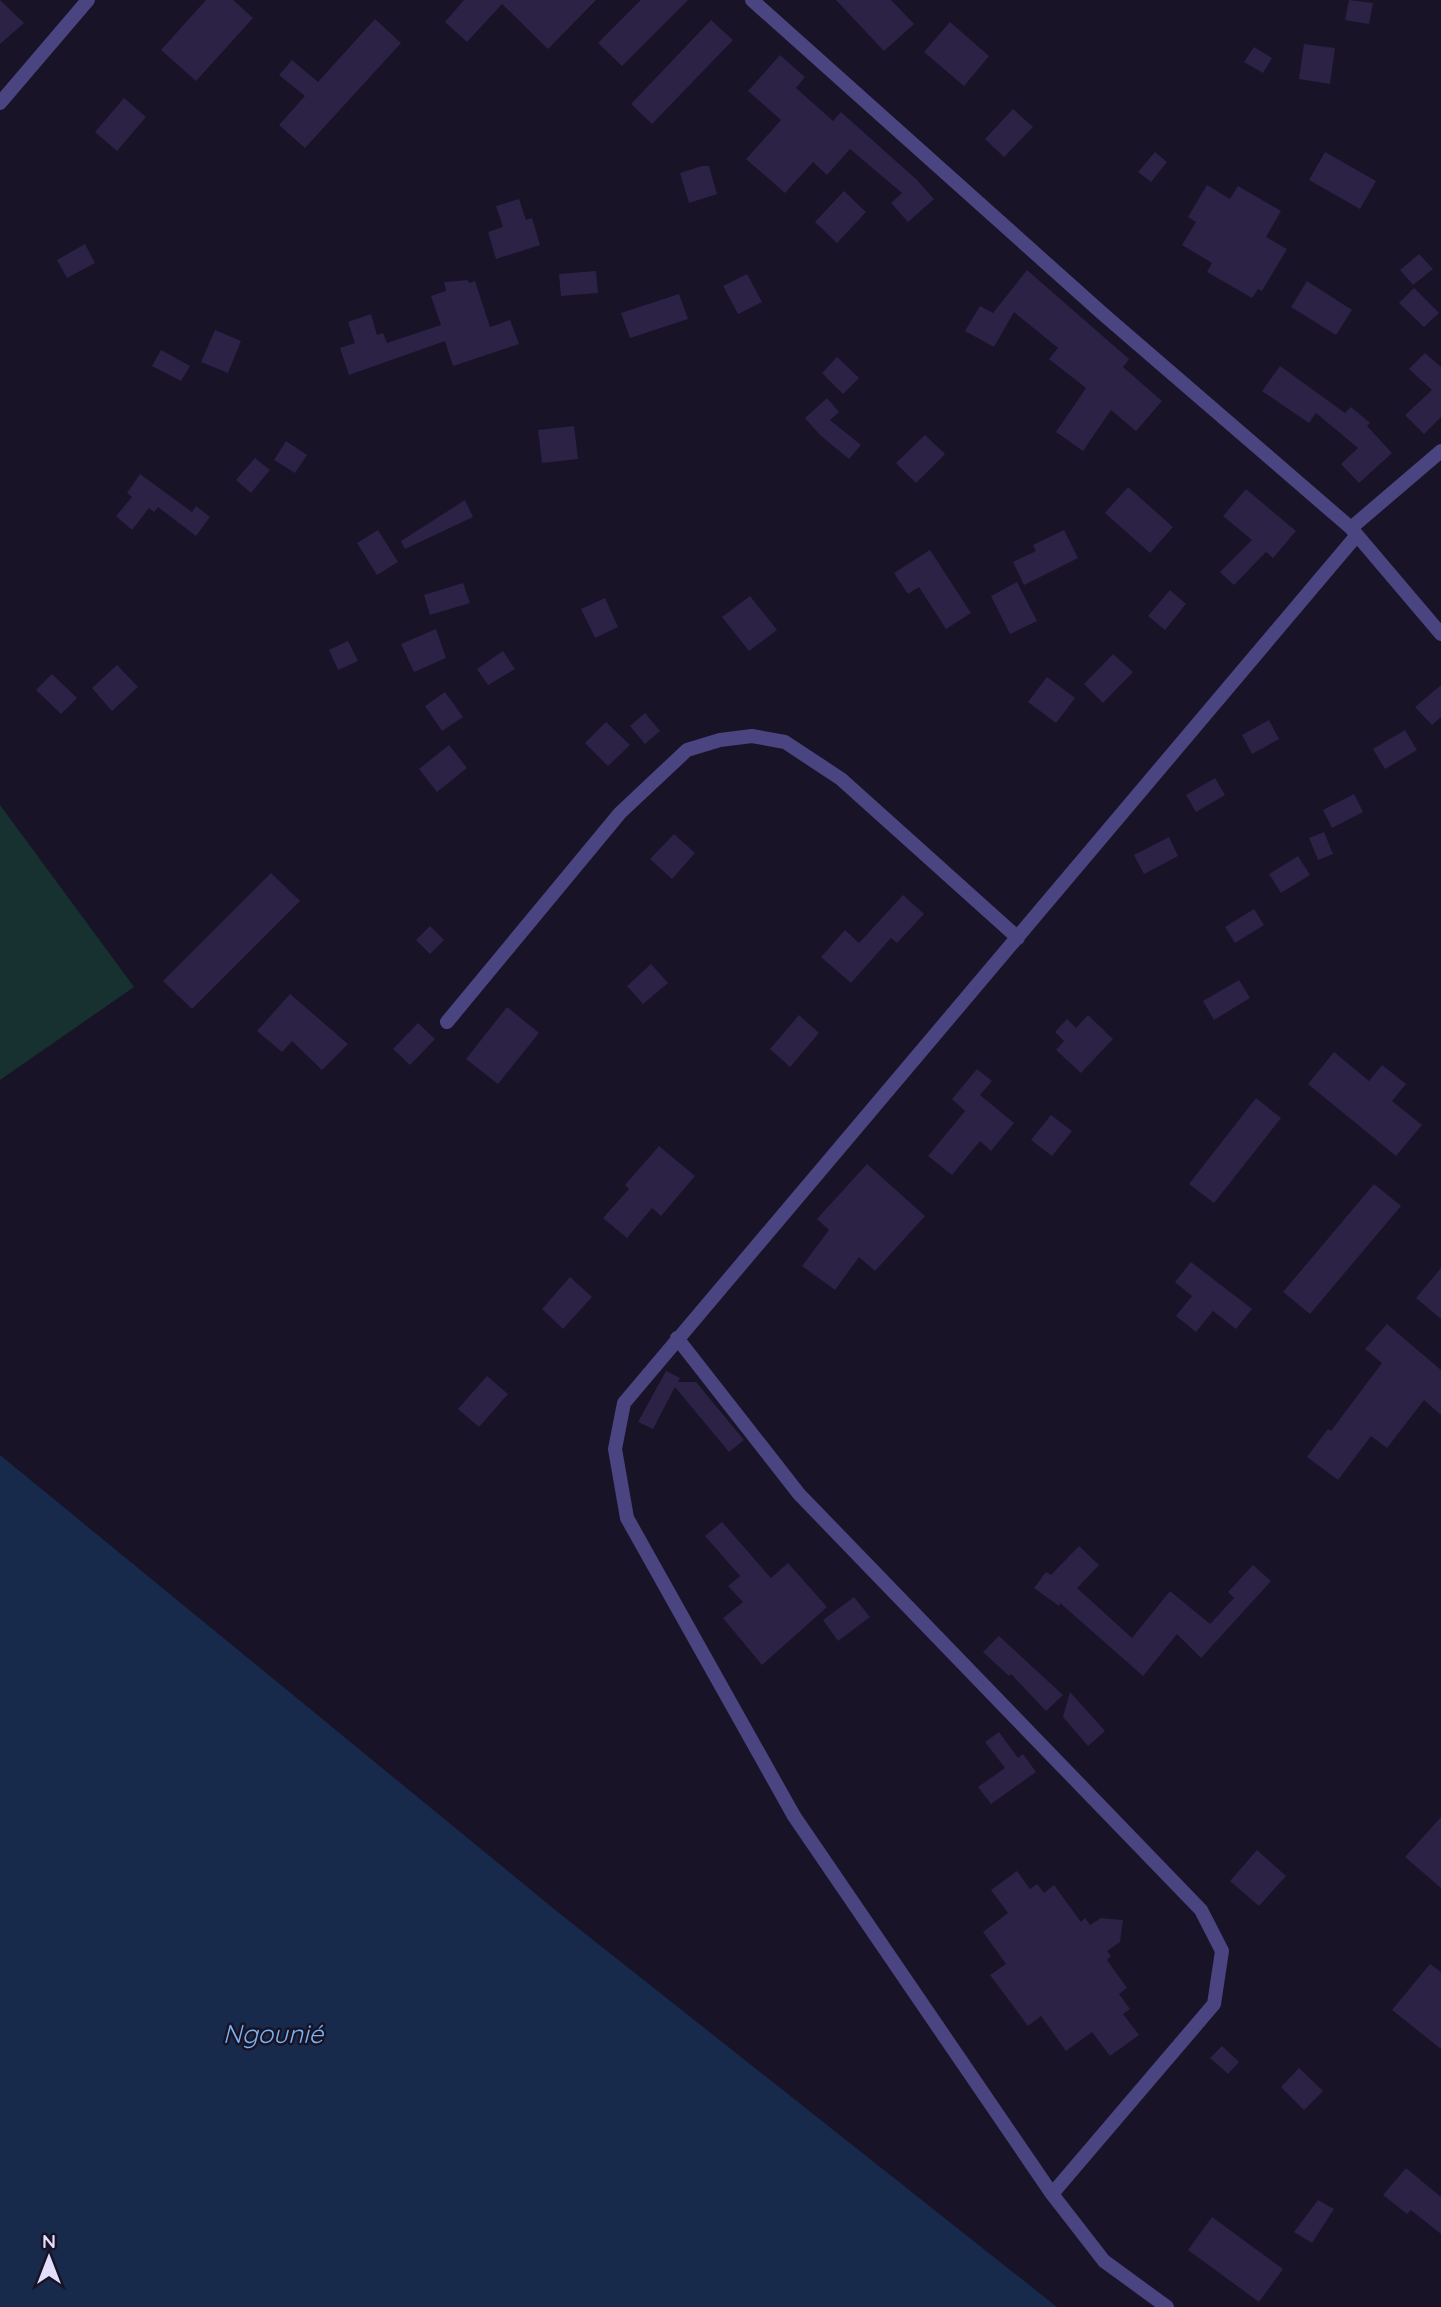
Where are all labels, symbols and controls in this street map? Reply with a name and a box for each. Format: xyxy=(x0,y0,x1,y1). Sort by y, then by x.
water label: Ngounié xyxy=(223,2017,325,2050)
north arrow xyxy=(14,2223,84,2293)
text: N xyxy=(42,2229,56,2253)

